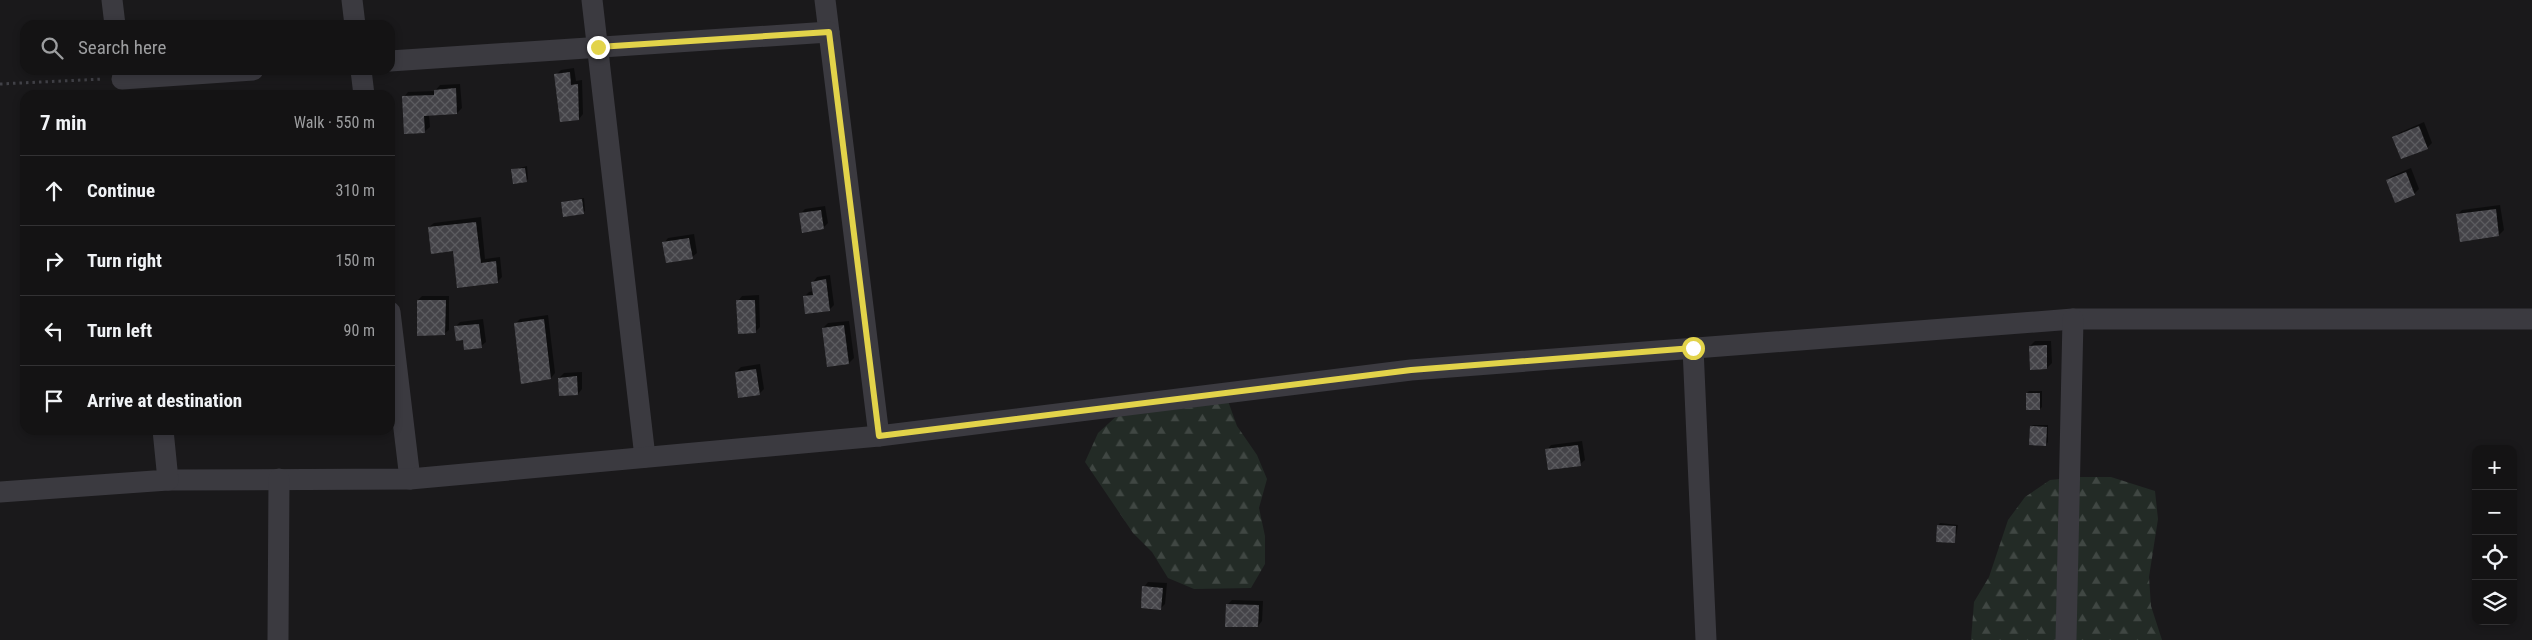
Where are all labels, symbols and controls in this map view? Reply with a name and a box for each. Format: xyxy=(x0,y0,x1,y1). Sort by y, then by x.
search box xyxy=(20,20,395,75)
icon: search xyxy=(38,34,66,62)
text: Search here xyxy=(78,36,166,59)
route end xyxy=(587,36,610,59)
text: 7 min xyxy=(40,111,87,135)
text: Walk · 550 m xyxy=(294,113,375,132)
icon: ahead xyxy=(40,177,68,205)
text: Continue xyxy=(87,179,155,202)
text: 310 m xyxy=(336,181,375,200)
icon: right xyxy=(40,247,68,275)
text: Turn right xyxy=(87,249,162,272)
text: 150 m xyxy=(336,251,375,270)
icon: left xyxy=(40,317,68,345)
text: Turn left xyxy=(87,319,152,342)
text: 90 m xyxy=(343,321,375,340)
route start xyxy=(1682,337,1705,360)
icon: arrive xyxy=(40,387,68,415)
text: Arrive at destination xyxy=(87,389,242,412)
map controls xyxy=(2472,445,2517,625)
button: + xyxy=(2472,445,2517,490)
button: − xyxy=(2472,490,2517,535)
button: locate xyxy=(2472,535,2517,580)
button: layers xyxy=(2472,580,2517,625)

